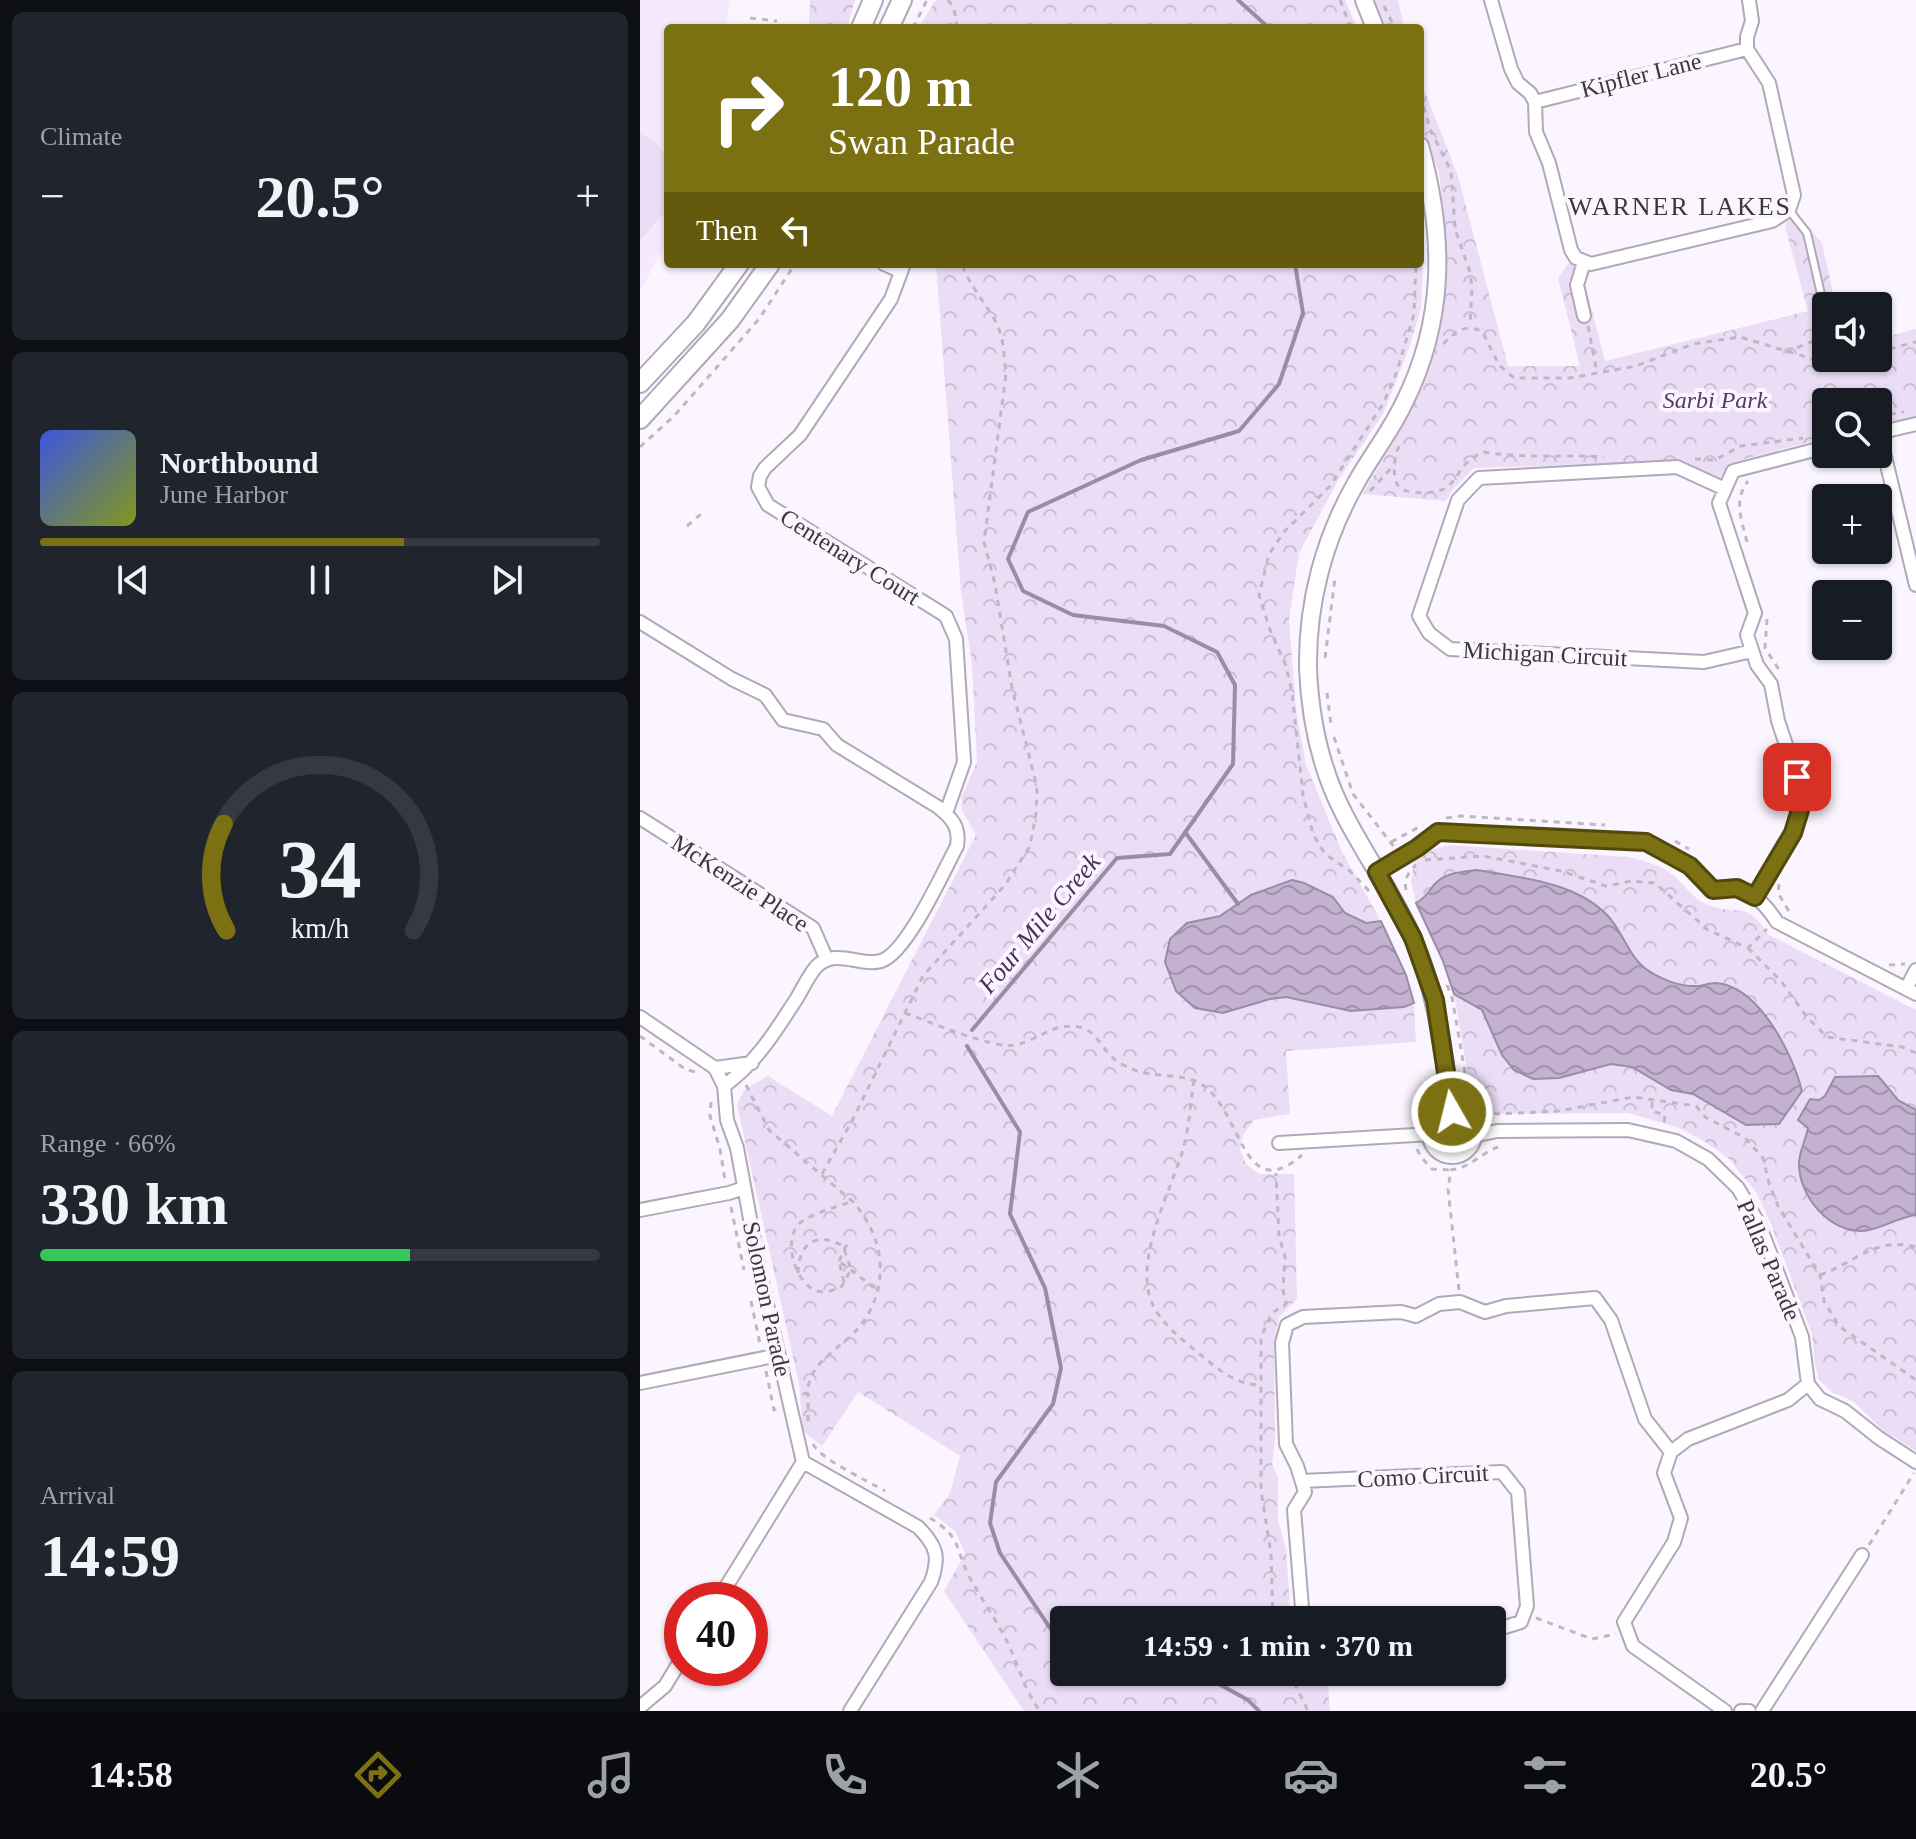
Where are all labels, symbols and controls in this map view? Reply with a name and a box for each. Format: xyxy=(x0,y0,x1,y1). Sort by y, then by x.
street label: Kipfler Lane xyxy=(1578,47,1704,103)
icon: right xyxy=(696,56,800,160)
text: 120 m xyxy=(828,56,973,118)
text: Climate xyxy=(40,122,122,151)
text: Swan Parade xyxy=(828,122,1015,162)
text: 20.5° xyxy=(256,164,385,230)
text: − xyxy=(40,172,65,221)
text: + xyxy=(575,172,600,221)
district label: WARNER LAKES xyxy=(1568,192,1792,221)
icon: left xyxy=(774,208,818,252)
text: Then xyxy=(696,213,758,246)
map controls xyxy=(1812,292,1892,660)
button: sound xyxy=(1812,292,1892,372)
park label: Sarbi Park xyxy=(1663,387,1768,413)
button: search xyxy=(1812,388,1892,468)
text: Northbound xyxy=(160,446,318,479)
text: June Harbor xyxy=(160,480,288,509)
button: + xyxy=(1812,484,1892,564)
street label: Centenary Court xyxy=(776,504,925,610)
icon: previous xyxy=(111,558,155,602)
icon: pause xyxy=(298,558,342,602)
icon: next xyxy=(485,558,529,602)
button: − xyxy=(1812,580,1892,660)
street label: Michigan Circuit xyxy=(1462,637,1628,671)
pin xyxy=(1763,743,1831,811)
icon: arrive xyxy=(1775,755,1819,799)
text: 34 xyxy=(278,823,362,915)
street label: McKenzie Place xyxy=(667,829,813,937)
water label: Four Mile Creek xyxy=(972,847,1107,1000)
text: km/h xyxy=(291,914,349,945)
position arrow xyxy=(1410,1070,1494,1154)
text: Range · 66% xyxy=(40,1129,176,1158)
text: 330 km xyxy=(40,1171,228,1237)
street label: Pallas Parade xyxy=(1732,1196,1806,1324)
street label: Solomon Parade xyxy=(738,1219,796,1379)
street label: Como Circuit xyxy=(1357,1460,1490,1492)
text: Arrival xyxy=(40,1481,115,1510)
text: 14:59 xyxy=(40,1523,180,1589)
speed limit sign: 40 xyxy=(664,1582,768,1686)
text: 14:59 · 1 min · 370 m xyxy=(1143,1629,1413,1662)
icon: directions xyxy=(350,1747,406,1803)
icon: music xyxy=(583,1747,639,1803)
icon: phone xyxy=(817,1747,873,1803)
icon: climate xyxy=(1050,1747,1106,1803)
icon: car xyxy=(1283,1747,1339,1803)
icon: filters xyxy=(1517,1747,1573,1803)
text: 14:58 xyxy=(89,1755,173,1795)
text: 20.5° xyxy=(1750,1755,1827,1795)

